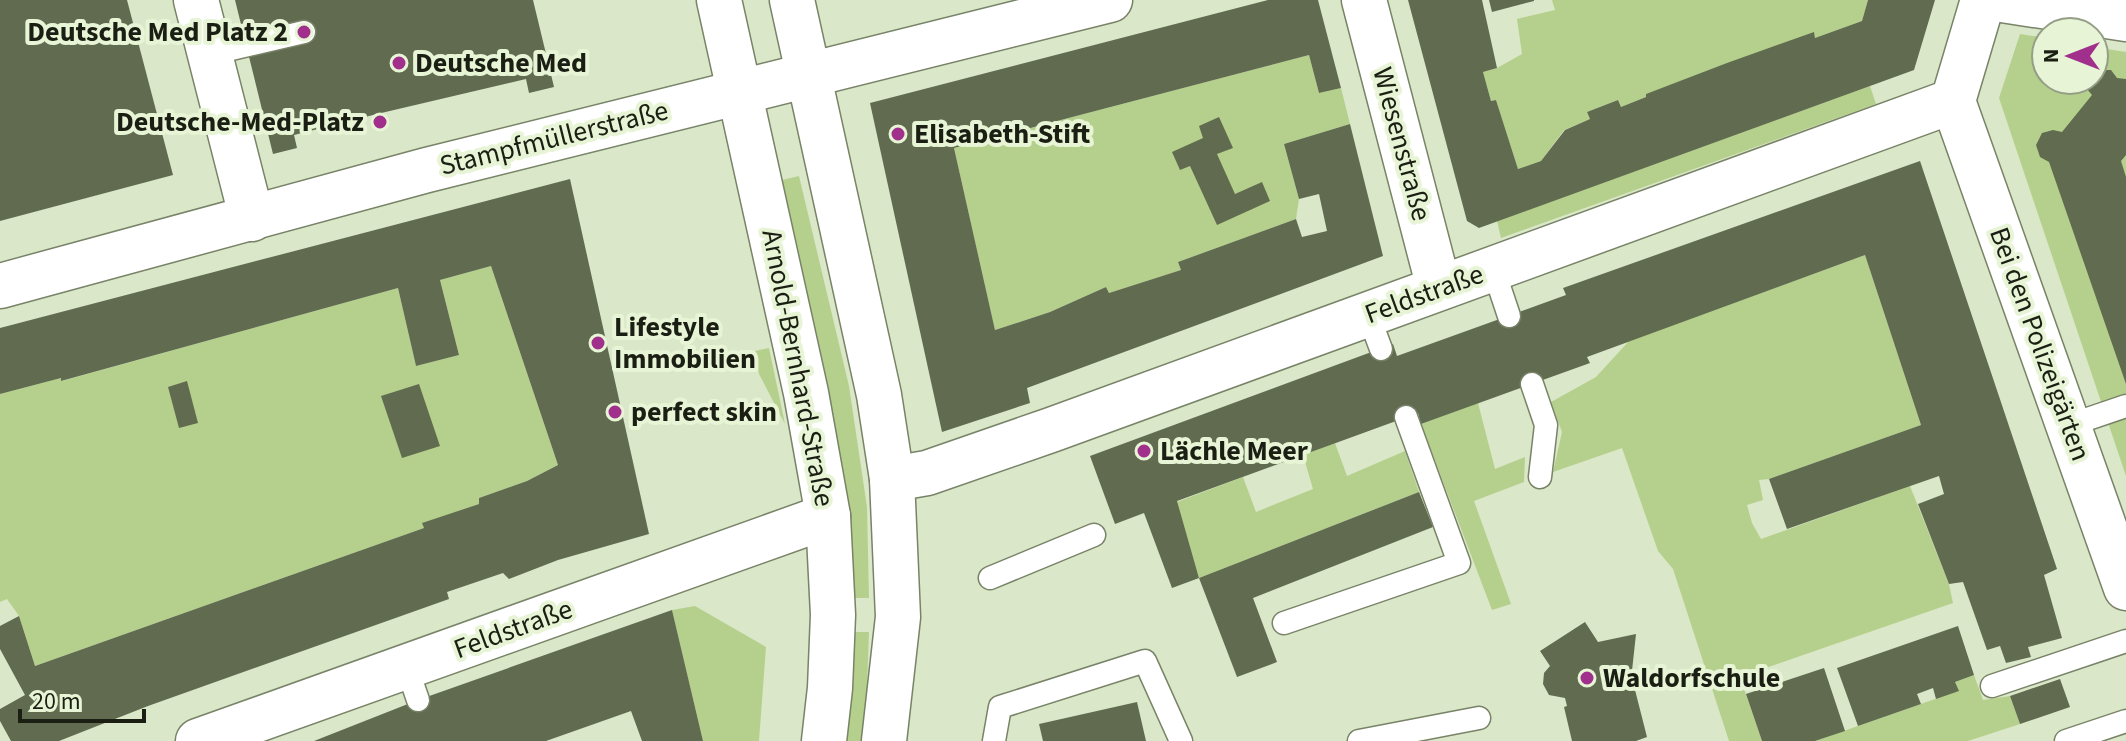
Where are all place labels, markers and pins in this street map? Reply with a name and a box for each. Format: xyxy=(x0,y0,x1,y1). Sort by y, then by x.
place label: Deutsche Med Platz 2 xyxy=(27,12,288,52)
marker: Deutsche Med Platz 2 xyxy=(295,23,313,41)
place label: Deutsche Med xyxy=(415,43,587,83)
marker: Deutsche Med xyxy=(390,54,408,72)
place label: Deutsche-Med-Platz xyxy=(116,102,364,142)
marker: Deutsche-Med-Platz xyxy=(371,113,389,131)
place label: Elisabeth-Stift xyxy=(914,114,1090,154)
marker: Elisabeth-Stift xyxy=(889,125,907,143)
place label: Lifestyle Immobilien xyxy=(614,307,756,379)
marker: Lifestyle Immobilien xyxy=(589,334,607,352)
place label: perfect skin xyxy=(631,392,777,432)
marker: perfect skin xyxy=(606,403,624,421)
place label: Lächle Meer xyxy=(1160,431,1309,471)
marker: Lächle Meer xyxy=(1135,442,1153,460)
place label: Waldorfschule xyxy=(1603,658,1780,698)
marker: Waldorfschule xyxy=(1578,669,1596,687)

